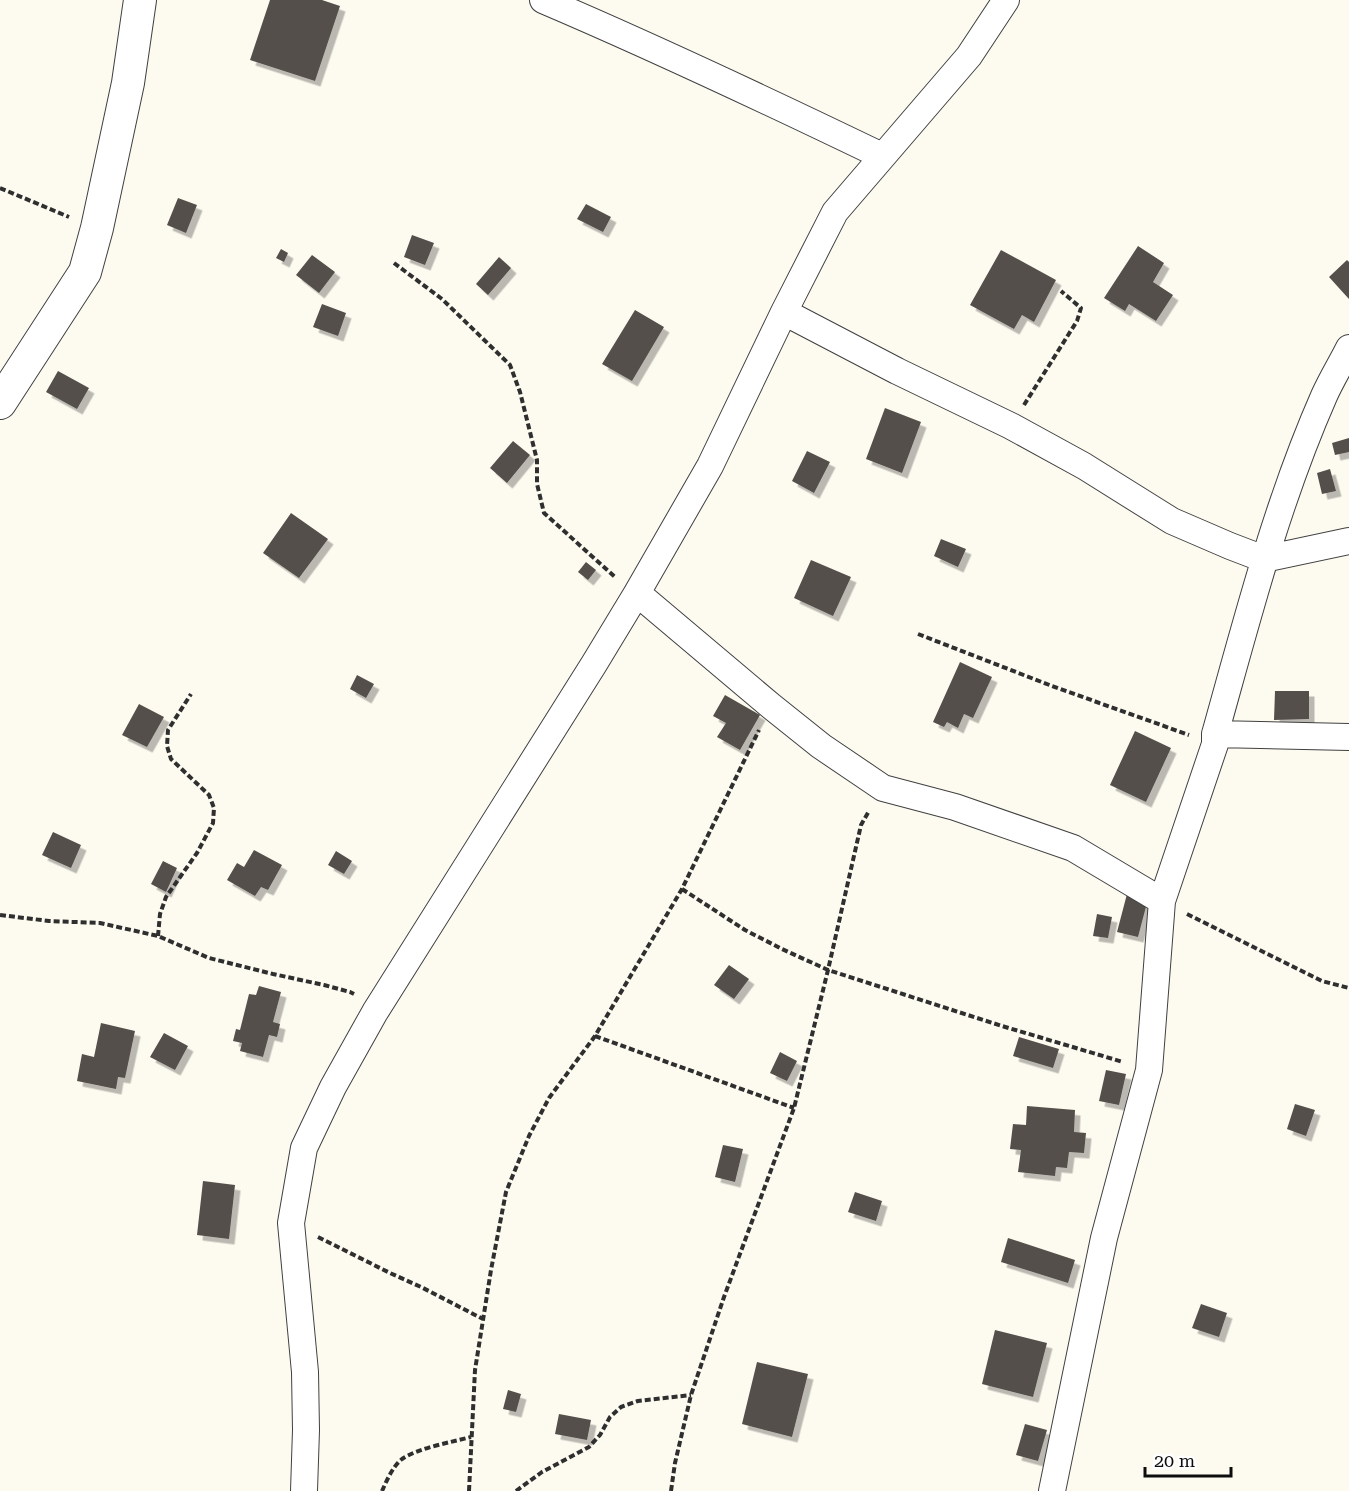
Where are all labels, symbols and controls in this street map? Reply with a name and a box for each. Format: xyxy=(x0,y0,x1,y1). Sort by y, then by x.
scale bar xyxy=(1145,1440,1230,1478)
text: 20 m xyxy=(1154,1450,1195,1471)

